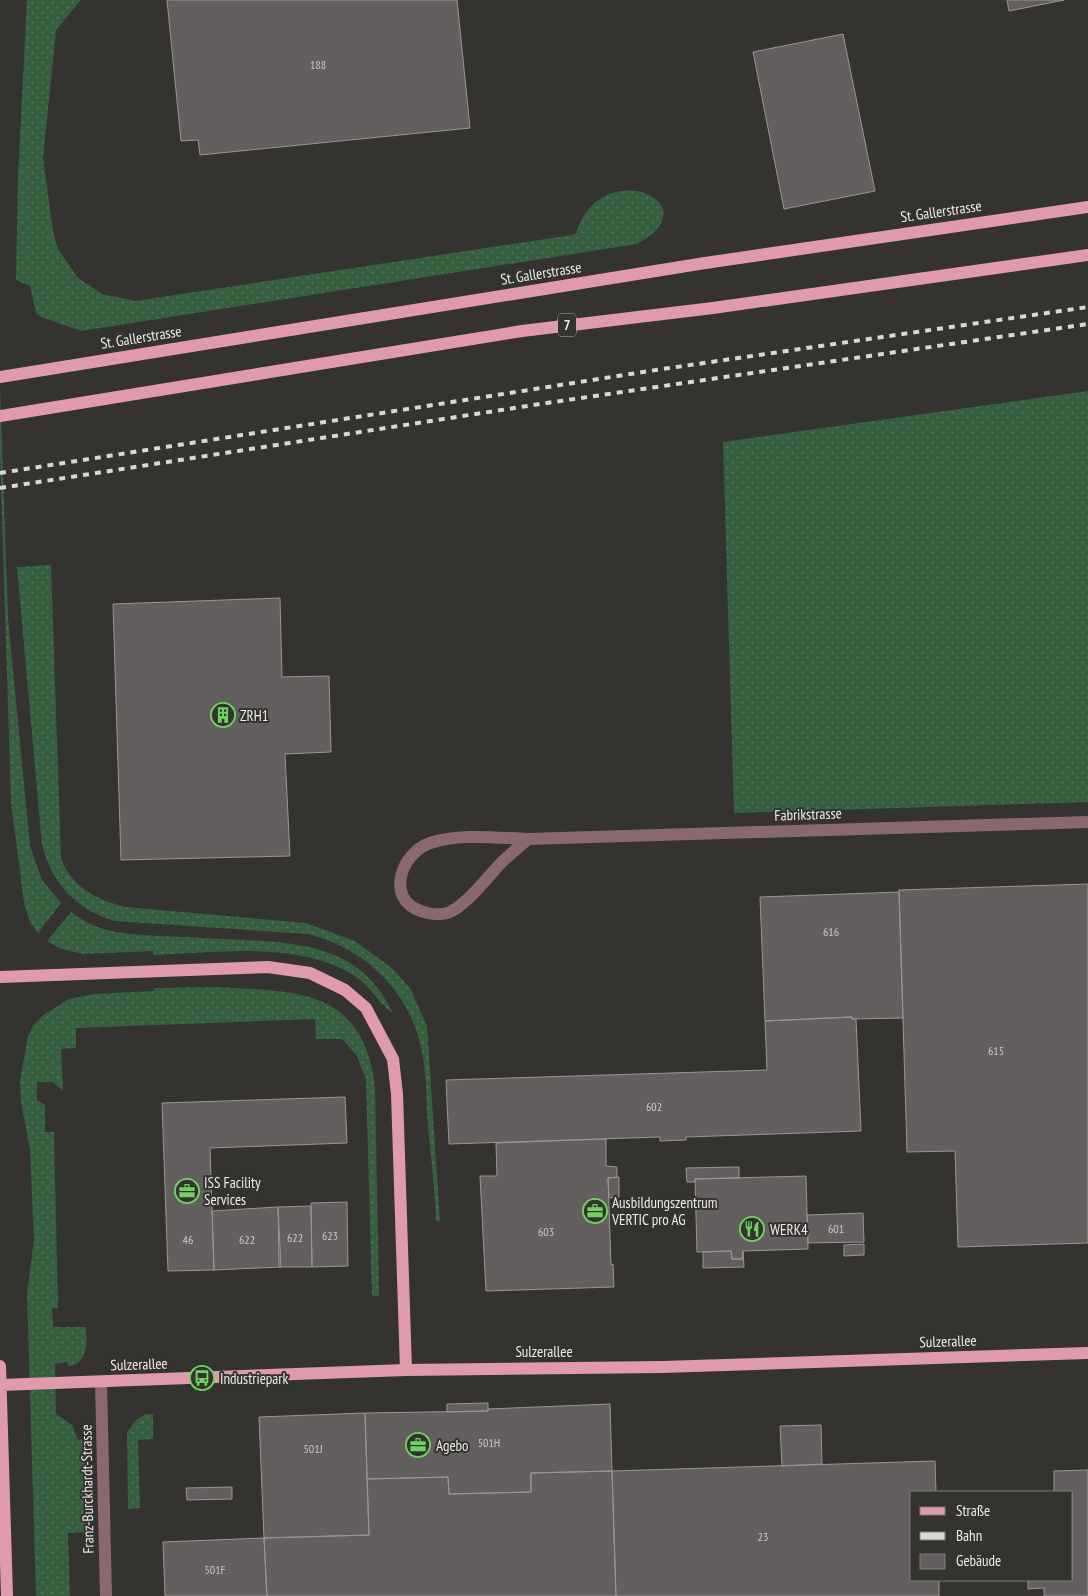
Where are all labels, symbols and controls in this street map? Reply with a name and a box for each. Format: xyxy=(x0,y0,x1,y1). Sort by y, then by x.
house number: 188 xyxy=(310,57,326,72)
street label: St. Gallerstrasse xyxy=(899,196,983,226)
street label: St. Gallerstrasse xyxy=(499,257,583,289)
road number: 7 xyxy=(558,314,576,336)
street label: St. Gallerstrasse xyxy=(99,321,183,353)
building icon: ZRH1 xyxy=(210,702,236,728)
place label: ZRH1 xyxy=(240,706,269,725)
street label: Fabrikstrasse xyxy=(774,803,842,825)
house number: 616 xyxy=(823,924,839,939)
house number: 615 xyxy=(988,1043,1004,1058)
house number: 602 xyxy=(646,1099,662,1114)
place label: ISS Facility Services xyxy=(204,1173,261,1209)
office icon: ISS Facility Services xyxy=(174,1178,200,1204)
place label: Ausbildungszentrum VERTIC pro AG xyxy=(611,1193,718,1229)
office icon: Ausbildungszentrum VERTIC pro AG xyxy=(582,1198,608,1224)
restaurant icon: WERK4 xyxy=(739,1216,765,1242)
place label: WERK4 xyxy=(770,1220,808,1239)
house number: 601 xyxy=(828,1221,844,1236)
house number: 603 xyxy=(538,1224,554,1239)
house number: 623 xyxy=(322,1228,338,1243)
house number: 622 xyxy=(287,1230,303,1245)
house number: 46 xyxy=(183,1232,193,1247)
house number: 622 xyxy=(239,1232,255,1247)
street label: Sulzerallee xyxy=(919,1331,977,1351)
street label: Sulzerallee xyxy=(515,1342,573,1361)
street label: Sulzerallee xyxy=(110,1354,168,1374)
bus stop icon: Industriepark xyxy=(189,1365,215,1391)
place label: Industriepark xyxy=(220,1369,288,1388)
street label: Franz-Burckhardt-Strasse xyxy=(76,1424,98,1554)
office icon: Agebo xyxy=(405,1432,431,1458)
house number: 501H xyxy=(478,1435,500,1450)
place label: Agebo xyxy=(436,1436,469,1455)
house number: 501J xyxy=(303,1441,323,1456)
legend xyxy=(910,1491,1073,1581)
text: Straße xyxy=(956,1501,990,1520)
text: Bahn xyxy=(956,1526,982,1545)
house number: 23 xyxy=(758,1529,768,1544)
text: Gebäude xyxy=(956,1551,1001,1570)
house number: 501F xyxy=(204,1562,226,1577)

